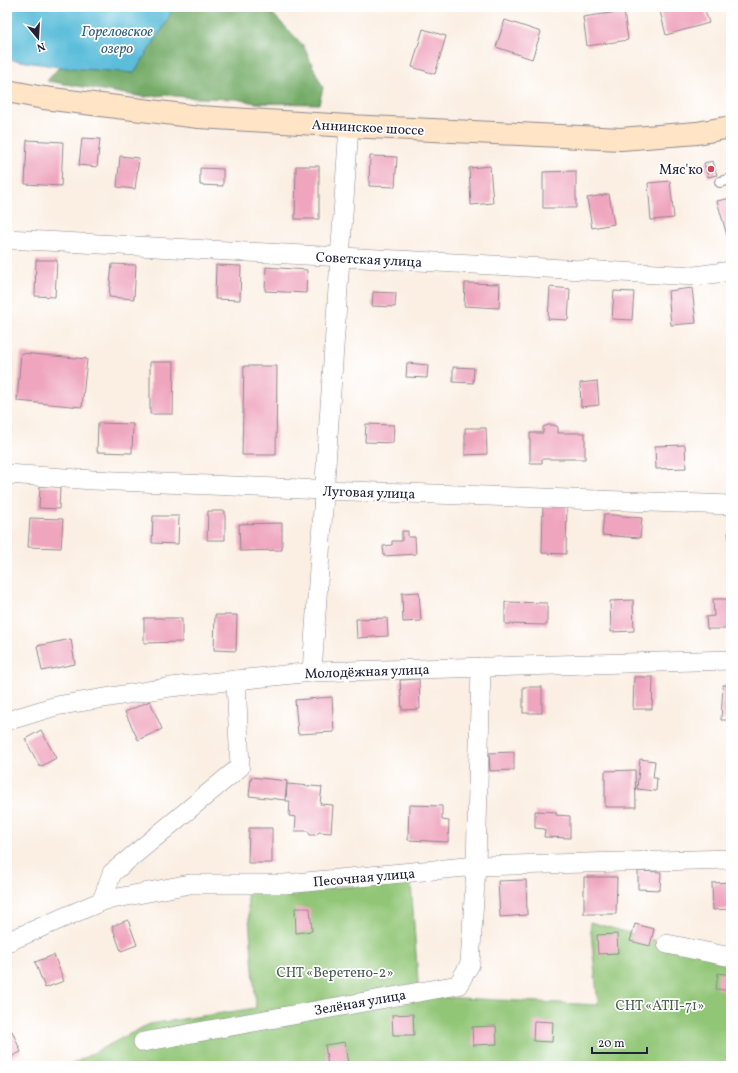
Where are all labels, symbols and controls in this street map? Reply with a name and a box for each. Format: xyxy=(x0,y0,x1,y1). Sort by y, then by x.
north arrow xyxy=(18,18,58,58)
water label: Гореловское озеро xyxy=(81,22,153,60)
text: N xyxy=(35,38,47,54)
street label: Аннинское шоссе xyxy=(311,116,425,141)
place label: Мяс'ко xyxy=(659,161,703,180)
marker: Мяс'ко xyxy=(706,164,716,174)
street label: Советская улица xyxy=(315,248,423,273)
street label: Луговая улица xyxy=(322,482,416,505)
street label: Молодёжная улица xyxy=(304,661,430,684)
street label: Песочная улица xyxy=(312,865,416,892)
park label: СНТ «Веретено-2» xyxy=(277,964,393,983)
street label: Зелёная улица xyxy=(313,986,408,1021)
park label: СНТ «АТП-71» xyxy=(616,997,704,1016)
scale bar xyxy=(592,1029,647,1055)
text: 20 m xyxy=(598,1036,625,1052)

